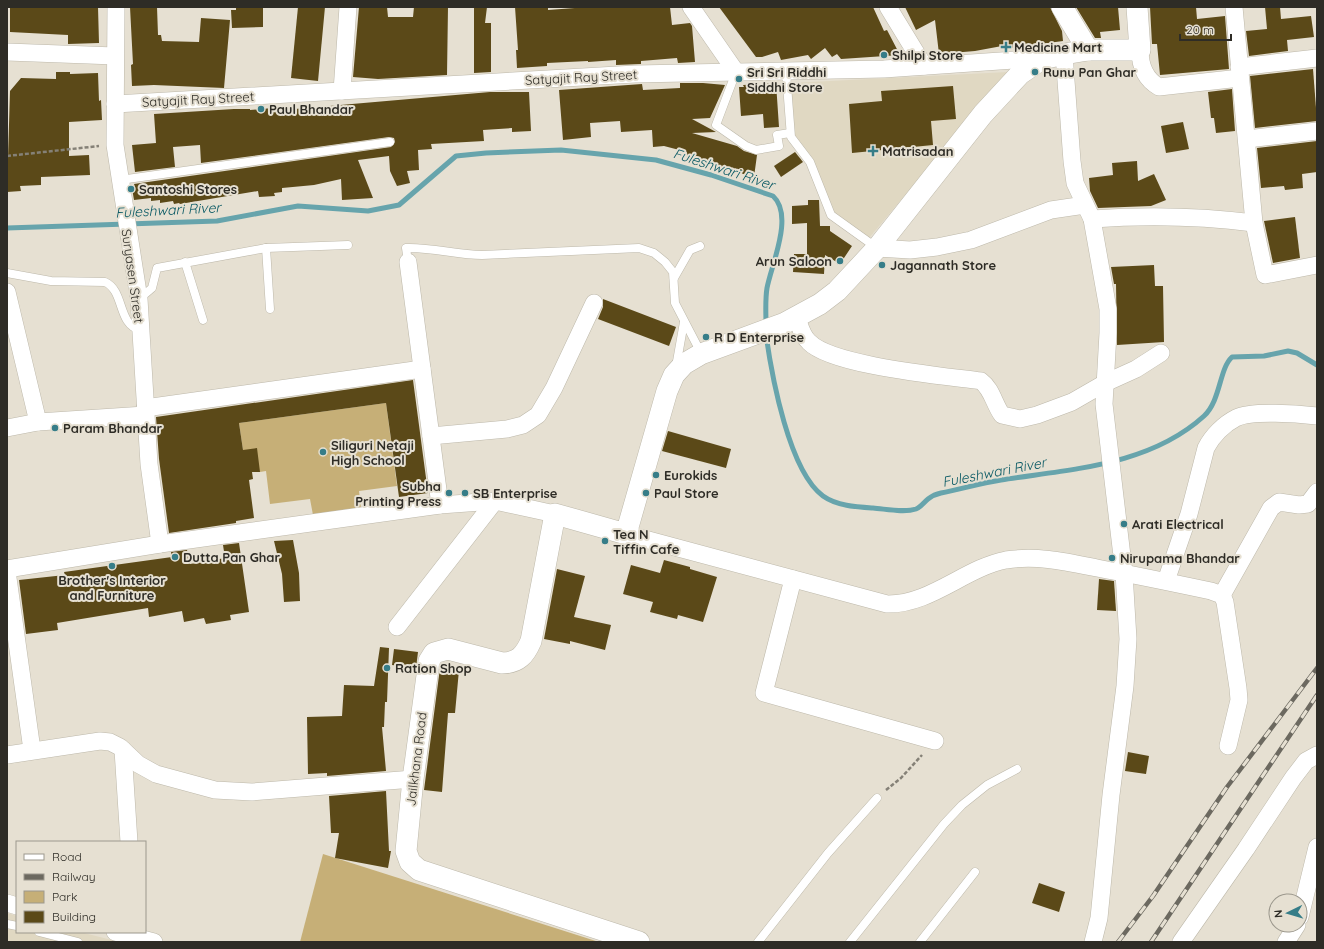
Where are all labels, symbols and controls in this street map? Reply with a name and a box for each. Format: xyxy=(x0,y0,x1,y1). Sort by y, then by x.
scale bar xyxy=(1180,16,1231,42)
text: 20 m xyxy=(1186,22,1214,37)
place label: Medicine Mart xyxy=(1014,39,1102,55)
marker: Medicine Mart xyxy=(1001,42,1011,52)
place label: Shilpi Store xyxy=(892,47,963,63)
marker: Shilpi Store xyxy=(879,50,889,60)
place label: Sri Sri Riddhi Siddhi Store xyxy=(747,64,826,95)
place label: Runu Pan Ghar xyxy=(1043,64,1137,80)
street label: Satyajit Ray Street xyxy=(525,66,637,88)
marker: Runu Pan Ghar xyxy=(1030,67,1040,77)
marker: Sri Sri Riddhi Siddhi Store xyxy=(734,74,744,84)
street label: Satyajit Ray Street xyxy=(142,88,254,110)
place label: Paul Bhandar xyxy=(269,101,354,117)
marker: Paul Bhandar xyxy=(256,104,266,114)
place label: Matrisadan xyxy=(882,143,953,159)
water label: Fuleshwari River xyxy=(671,144,778,194)
marker: Matrisadan xyxy=(867,145,879,157)
place label: Santoshi Stores xyxy=(139,181,237,197)
marker: Santoshi Stores xyxy=(126,184,136,194)
water label: Fuleshwari River xyxy=(115,198,223,222)
street label: Suryasen Street xyxy=(118,228,148,324)
place label: Arun Saloon xyxy=(756,253,832,269)
marker: Arun Saloon xyxy=(835,256,845,266)
place label: Jagannath Store xyxy=(890,257,996,273)
marker: Jagannath Store xyxy=(877,260,887,270)
place label: R D Enterprise xyxy=(714,329,804,345)
marker: R D Enterprise xyxy=(701,332,711,342)
place label: Param Bhandar xyxy=(63,420,163,436)
marker: Param Bhandar xyxy=(50,423,60,433)
place label: Siliguri Netaji High School xyxy=(331,437,414,468)
marker: Siliguri Netaji High School xyxy=(318,447,328,457)
water label: Fuleshwari River xyxy=(941,453,1049,491)
place label: Eurokids xyxy=(664,467,717,483)
marker: Eurokids xyxy=(651,470,661,480)
place label: Subha Printing Press xyxy=(355,478,441,509)
place label: SB Enterprise xyxy=(473,485,558,501)
place label: Paul Store xyxy=(654,485,719,501)
marker: Subha Printing Press xyxy=(444,488,454,498)
marker: SB Enterprise xyxy=(460,488,470,498)
marker: Paul Store xyxy=(641,488,651,498)
place label: Arati Electrical xyxy=(1132,516,1224,532)
marker: Arati Electrical xyxy=(1119,519,1129,529)
place label: Tea N Tiffin Cafe xyxy=(613,526,680,557)
marker: Tea N Tiffin Cafe xyxy=(600,536,610,546)
place label: Dutta Pan Ghar xyxy=(183,549,281,565)
place label: Nirupama Bhandar xyxy=(1120,550,1240,566)
marker: Dutta Pan Ghar xyxy=(170,552,180,562)
marker: Nirupama Bhandar xyxy=(1107,553,1117,563)
marker: Brother's Interior and Furniture xyxy=(107,561,117,571)
place label: Brother's Interior and Furniture xyxy=(58,572,166,603)
place label: Ration Shop xyxy=(395,660,472,676)
marker: Ration Shop xyxy=(382,663,392,673)
street label: Jailkhana Road xyxy=(402,711,430,807)
legend xyxy=(16,841,146,933)
text: Road xyxy=(52,849,82,864)
text: Railway xyxy=(52,869,96,884)
text: Park xyxy=(52,889,77,904)
north arrow xyxy=(1268,893,1308,933)
text: Building xyxy=(52,909,96,924)
text: N xyxy=(1271,909,1285,919)

